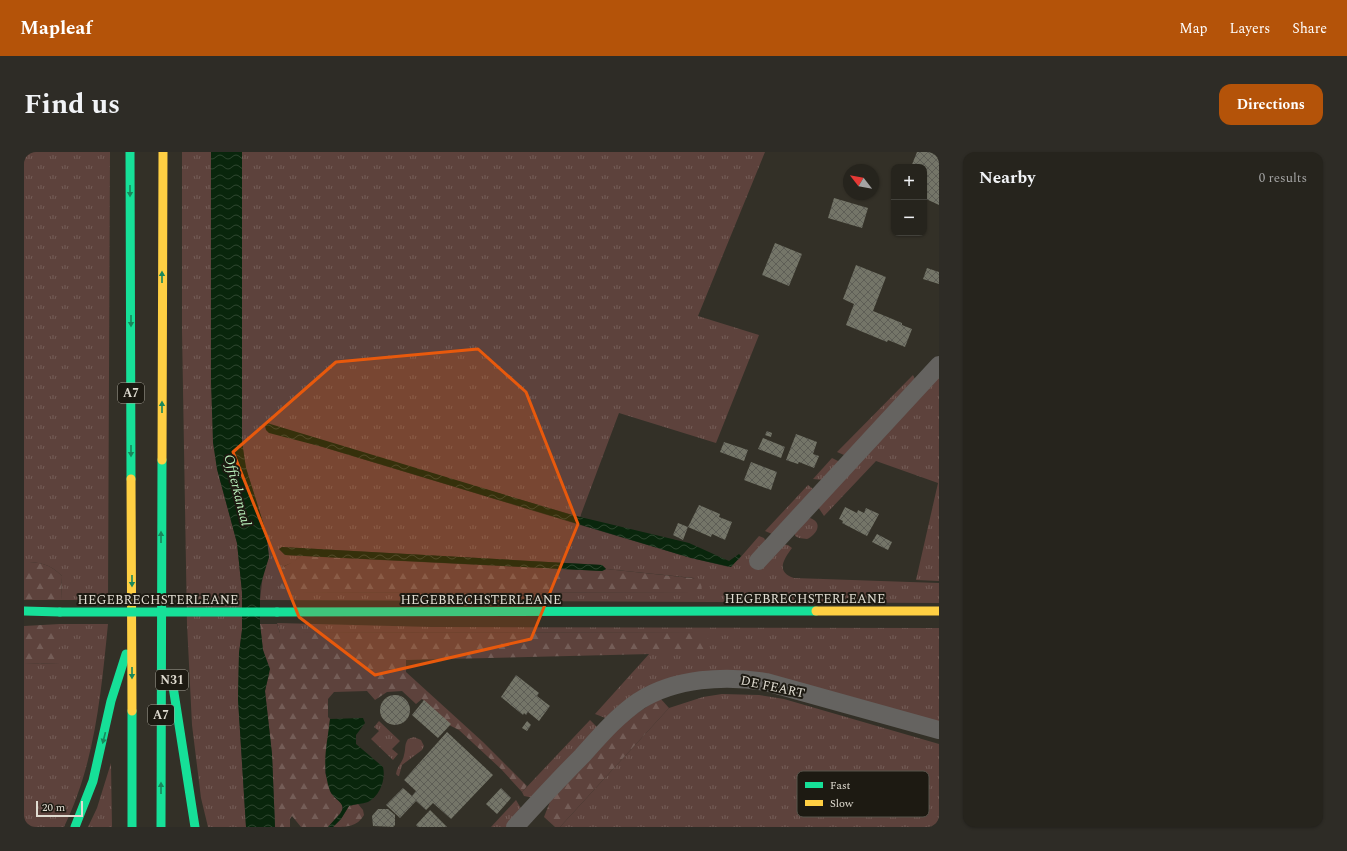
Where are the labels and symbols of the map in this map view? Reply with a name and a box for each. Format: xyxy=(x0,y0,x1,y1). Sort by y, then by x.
north arrow xyxy=(843,164,879,200)
one-way arrow xyxy=(127,185,133,198)
one-way arrow xyxy=(159,270,165,283)
one-way arrow xyxy=(128,315,134,328)
road number: A7 xyxy=(118,383,144,403)
one-way arrow xyxy=(159,400,165,413)
one-way arrow xyxy=(128,445,135,457)
water label: Offierkanaal xyxy=(218,452,257,529)
one-way arrow xyxy=(158,530,164,543)
one-way arrow xyxy=(129,575,135,588)
street label: HEGEBRECHSTERLEANE xyxy=(725,589,885,609)
street label: HEGEBRECHSTERLEANE xyxy=(78,590,238,610)
street label: HEGEBRECHSTERLEANE xyxy=(401,590,561,610)
one-way arrow xyxy=(129,667,135,680)
road number: N31 xyxy=(156,670,188,690)
street label: DE FEART xyxy=(739,670,807,704)
road number: A7 xyxy=(148,705,174,725)
one-way arrow xyxy=(101,733,107,745)
legend xyxy=(797,771,929,817)
text: Fast xyxy=(830,777,851,794)
one-way arrow xyxy=(158,781,164,794)
text: Slow xyxy=(830,795,854,812)
scale bar xyxy=(36,799,83,818)

